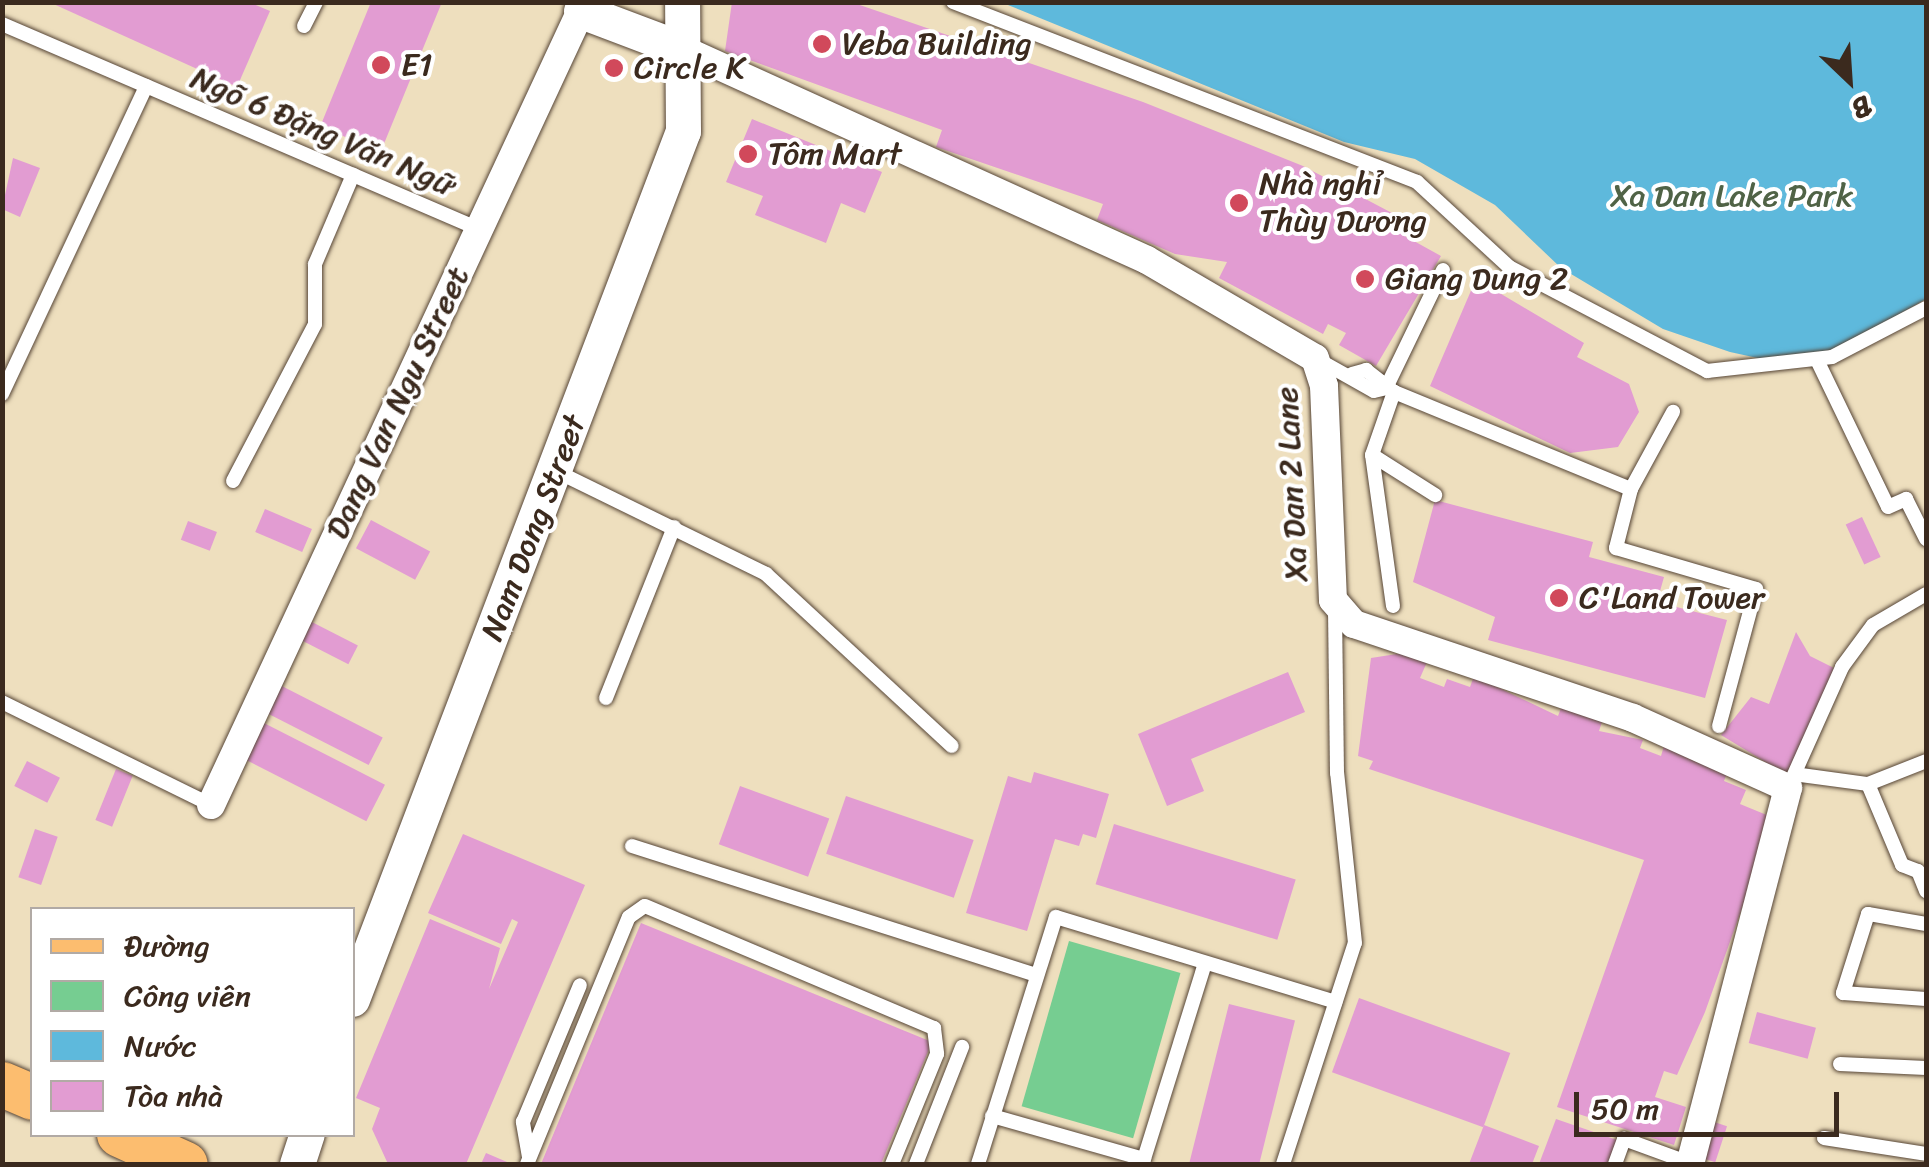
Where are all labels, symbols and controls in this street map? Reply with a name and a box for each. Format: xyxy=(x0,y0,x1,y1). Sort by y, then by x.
place label: Veba Building xyxy=(842,25,1031,63)
north arrow xyxy=(1799,30,1899,130)
marker: Veba Building xyxy=(811,33,833,55)
place label: E1 xyxy=(401,46,432,84)
place label: Circle K xyxy=(634,49,745,87)
marker: E1 xyxy=(370,54,392,76)
marker: Circle K xyxy=(603,57,625,79)
street label: Ngõ 6 Đặng Văn Ngữ xyxy=(185,59,461,205)
text: B xyxy=(1844,82,1880,134)
place label: Tôm Mart xyxy=(768,135,901,173)
marker: Tôm Mart xyxy=(737,143,759,165)
place label: Nhà nghỉ Thùy Dương xyxy=(1259,166,1427,241)
park label: Xa Dan Lake Park xyxy=(1611,177,1853,215)
marker: Nhà nghỉ Thùy Dương xyxy=(1228,192,1250,214)
place label: Giang Dung 2 xyxy=(1385,260,1568,298)
street label: Dang Van Ngu Street xyxy=(319,263,477,543)
marker: Giang Dung 2 xyxy=(1354,268,1376,290)
street label: Xa Dan 2 Lane xyxy=(1268,386,1316,582)
street label: Nam Dong Street xyxy=(473,409,595,647)
place label: C'Land Tower xyxy=(1579,579,1767,617)
marker: C'Land Tower xyxy=(1548,587,1570,609)
legend xyxy=(30,907,355,1137)
text: Đường xyxy=(124,919,210,973)
text: Công viên xyxy=(124,969,251,1023)
text: Nước xyxy=(124,1019,196,1073)
text: Tòa nhà xyxy=(124,1069,223,1123)
scale bar xyxy=(1579,1072,1844,1134)
text: 50 m xyxy=(1591,1082,1659,1136)

